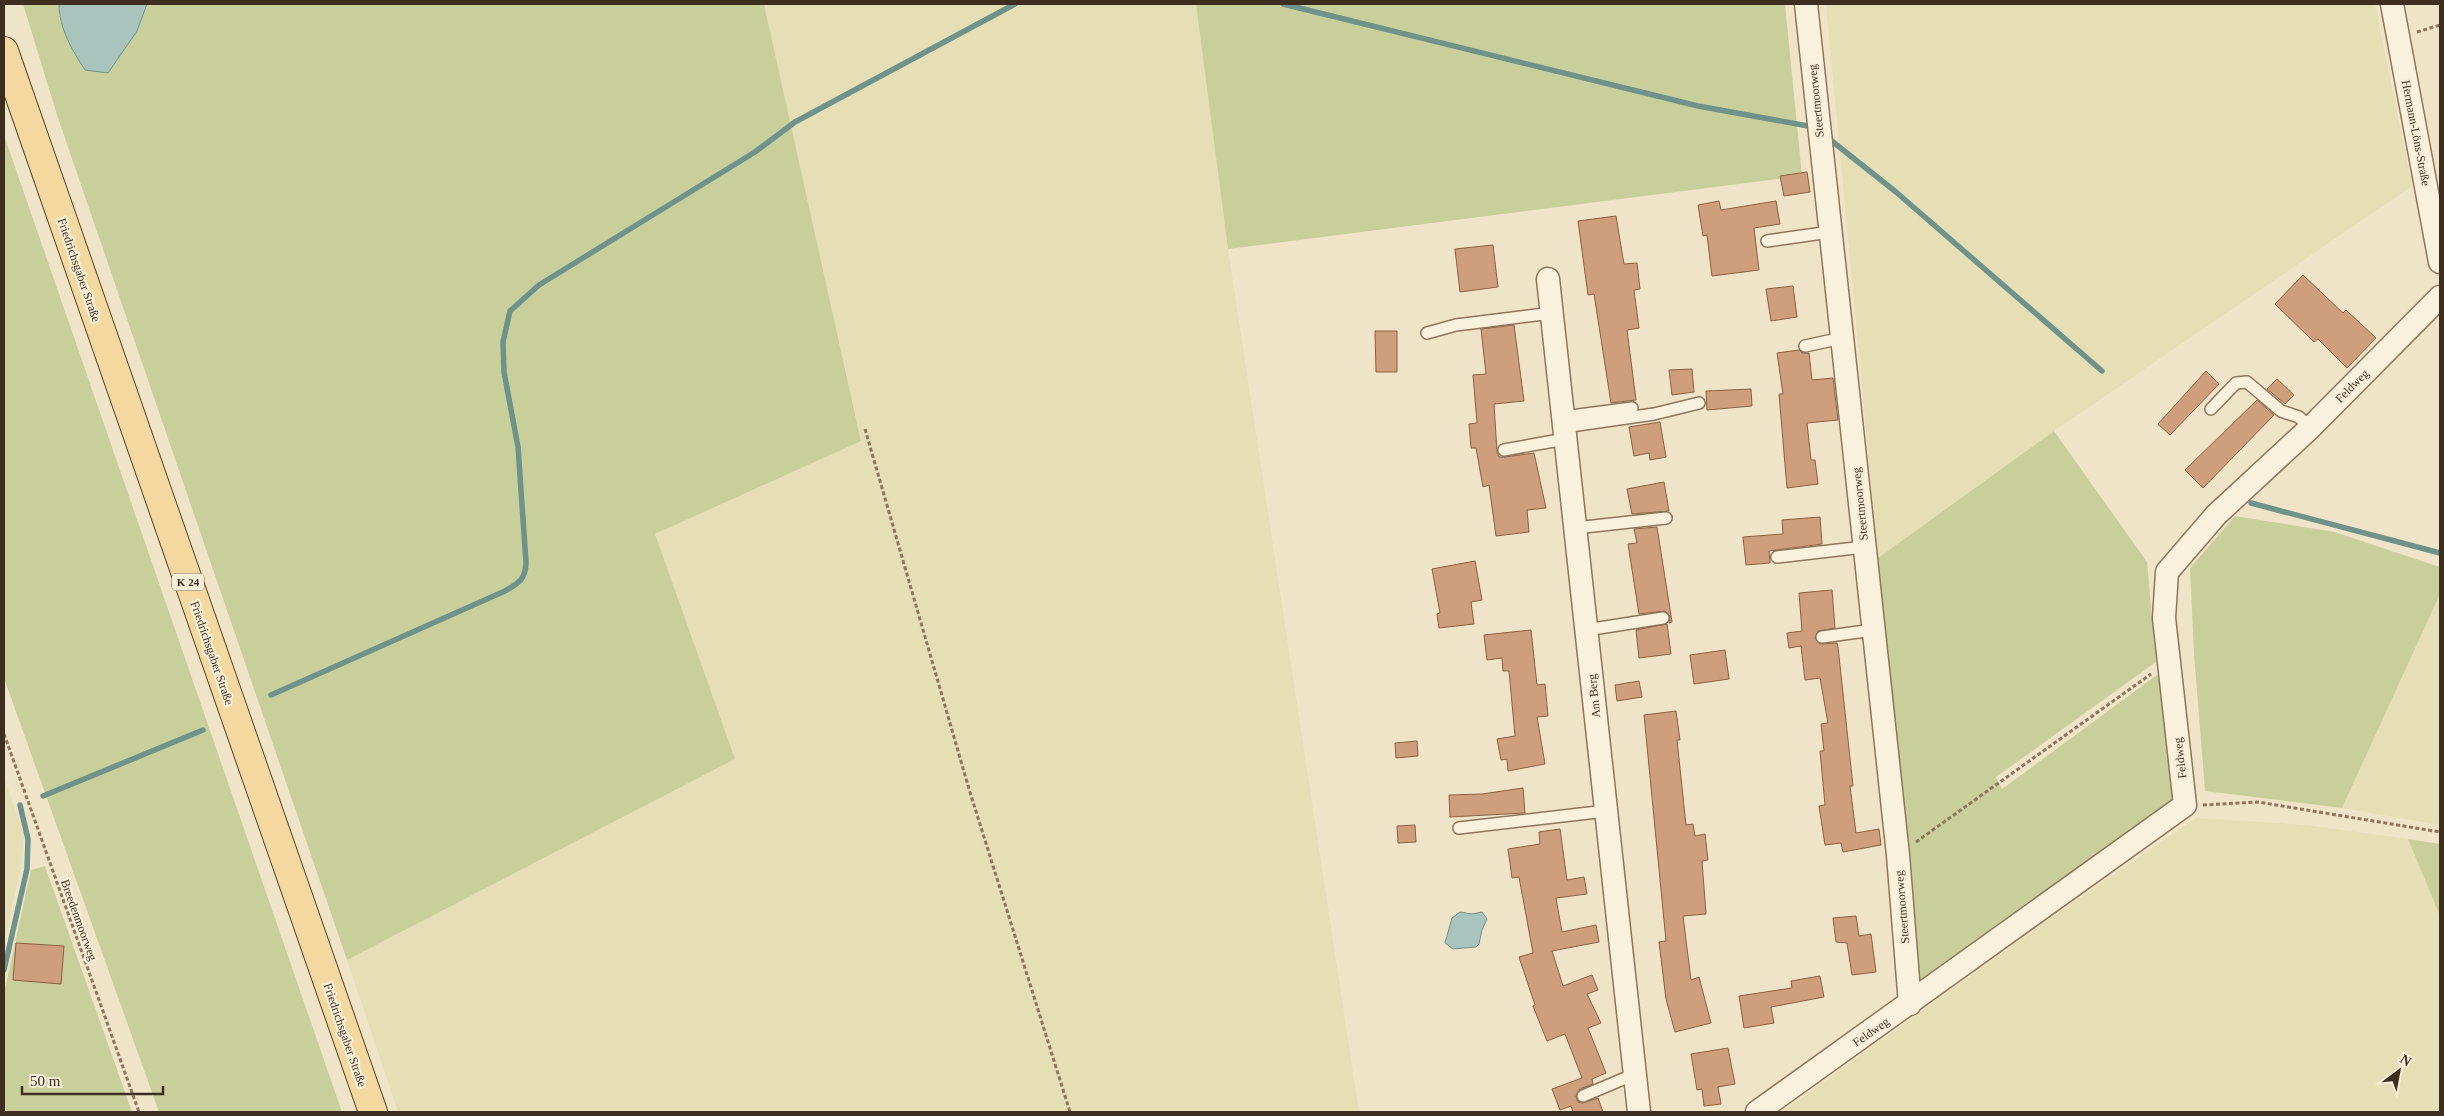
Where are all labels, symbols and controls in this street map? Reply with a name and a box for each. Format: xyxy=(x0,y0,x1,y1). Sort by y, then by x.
street label: Steertmoorweg xyxy=(1805,64,1827,138)
street label: Hermann-Löns-Straße xyxy=(2399,79,2433,187)
street label: Friedrichsgaber Straße xyxy=(55,216,103,324)
street label: Feldweg xyxy=(2332,366,2372,406)
street label: Steertmoorweg xyxy=(1849,467,1871,541)
road number: K 24 xyxy=(172,574,204,590)
street label: Friedrichsgaber Straße xyxy=(188,599,236,707)
street label: Am Berg xyxy=(1585,673,1603,719)
street label: Feldweg xyxy=(2171,737,2189,779)
street label: Steertmoorweg xyxy=(1892,870,1912,944)
street label: Breedenmoorweg xyxy=(58,878,100,962)
street label: Friedrichsgaber Straße xyxy=(321,981,369,1089)
street label: Feldweg xyxy=(1850,1014,1892,1050)
north arrow xyxy=(2374,1046,2424,1096)
text: N xyxy=(2397,1051,2414,1069)
scale bar xyxy=(22,1064,164,1096)
text: 50 m xyxy=(30,1073,61,1089)

